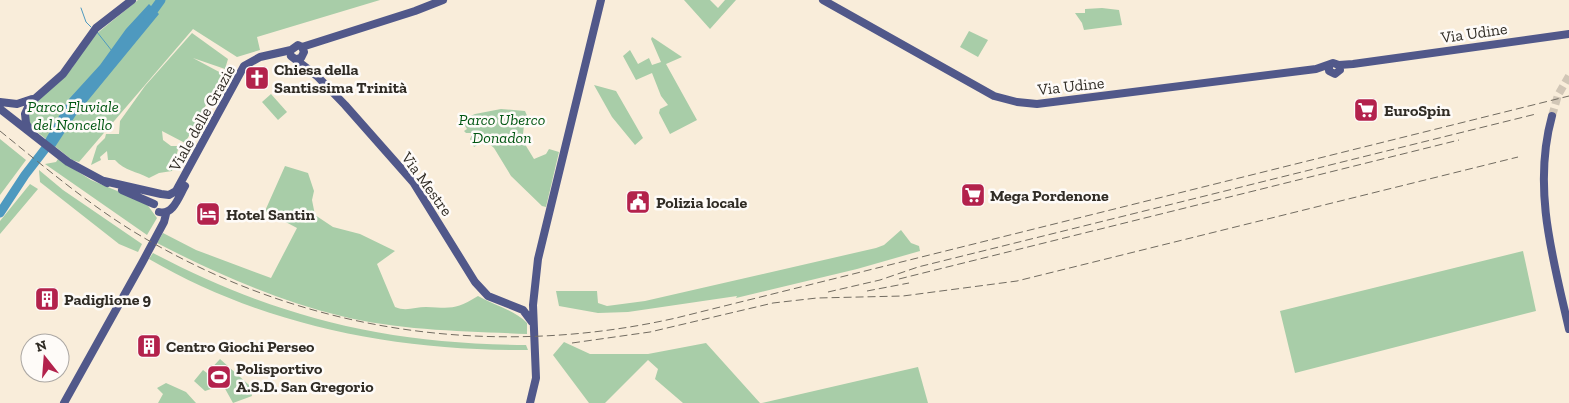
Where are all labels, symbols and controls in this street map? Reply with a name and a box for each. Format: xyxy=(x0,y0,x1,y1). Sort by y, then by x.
street label: Via Udine xyxy=(1439,19,1508,47)
place label: Chiesa della Santissima Trinità xyxy=(274,60,407,97)
street label: Viale delle Grazie xyxy=(164,62,239,175)
church icon: Chiesa della Santissima Trinità xyxy=(244,65,270,91)
street label: Via Udine xyxy=(1036,73,1105,99)
park label: Parco Fluviale del Noncello xyxy=(27,97,119,134)
supermarket icon: EuroSpin xyxy=(1353,97,1379,123)
place label: EuroSpin xyxy=(1384,101,1451,120)
park label: Parco Uberco Donadon xyxy=(459,110,545,147)
street label: Via Mestre xyxy=(397,148,457,220)
supermarket icon: Mega Pordenone xyxy=(960,182,986,208)
place label: Mega Pordenone xyxy=(990,186,1109,205)
public building icon: Polizia locale xyxy=(625,189,651,215)
place label: Polizia locale xyxy=(656,193,748,212)
hotel icon: Hotel Santin xyxy=(195,201,221,227)
place label: Hotel Santin xyxy=(226,205,316,224)
building icon: Padiglione 9 xyxy=(34,286,60,312)
place label: Padiglione 9 xyxy=(64,290,151,309)
north arrow xyxy=(20,333,70,383)
building icon: Centro Giochi Perseo xyxy=(136,333,162,359)
text: N xyxy=(34,336,49,356)
place label: Centro Giochi Perseo xyxy=(166,337,315,356)
place label: Polisportivo A.S.D. San Gregorio xyxy=(236,359,374,396)
sports icon: Polisportivo A.S.D. San Gregorio xyxy=(206,364,232,390)

